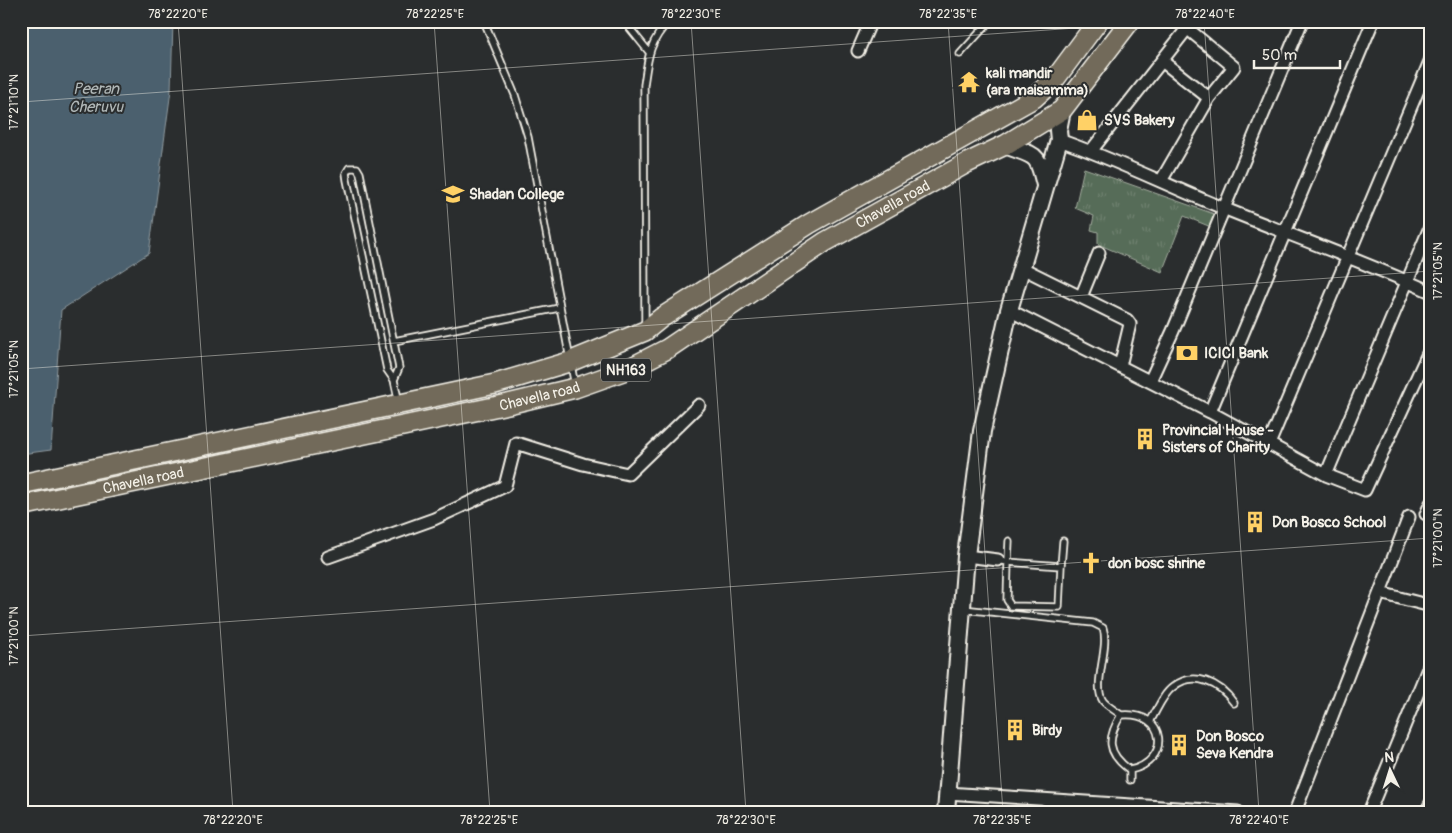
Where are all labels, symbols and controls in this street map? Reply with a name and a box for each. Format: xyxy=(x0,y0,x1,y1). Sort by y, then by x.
text: 78°22'20"E xyxy=(148,7,208,22)
text: 78°22'25"E xyxy=(406,7,464,22)
text: 78°22'30"E xyxy=(661,7,721,22)
text: 78°22'35"E xyxy=(919,7,977,22)
text: 78°22'40"E xyxy=(1175,7,1235,22)
scale bar xyxy=(1254,38,1341,70)
text: 50 m xyxy=(1262,46,1297,65)
place label: kali mandir (ara maisamma) xyxy=(985,64,1089,100)
temple icon: kali mandir (ara maisamma) xyxy=(956,69,982,95)
text: 17°21'10"N xyxy=(7,74,22,130)
water label: Peeran Cheruvu xyxy=(69,79,124,117)
shop icon: SVS Bakery xyxy=(1074,107,1100,133)
place label: SVS Bakery xyxy=(1104,111,1175,130)
street label: Chavella road xyxy=(852,176,934,233)
school or university icon: Shadan College xyxy=(440,181,466,207)
place label: Shadan College xyxy=(469,185,565,204)
text: 17°21'05"N xyxy=(1431,242,1446,300)
text: 17°21'05"N xyxy=(7,340,22,398)
bank icon: ICICI Bank xyxy=(1174,340,1200,366)
place label: ICICI Bank xyxy=(1204,344,1269,363)
road number: NH163 xyxy=(601,358,651,382)
street label: Chavella road xyxy=(498,378,583,416)
place label: Provincial House - Sisters of Charity xyxy=(1162,421,1274,457)
building icon: Provincial House - Sisters of Charity xyxy=(1132,426,1158,452)
street label: Chavella road xyxy=(101,463,186,499)
text: 17°21'00"N xyxy=(1431,508,1446,568)
building icon: Don Bosco School xyxy=(1242,509,1268,535)
place label: Don Bosco School xyxy=(1272,513,1386,532)
church icon: don bosc shrine xyxy=(1078,550,1104,576)
place label: don bosc shrine xyxy=(1108,554,1206,573)
text: 17°21'00"N xyxy=(7,606,22,666)
building icon: Birdy xyxy=(1002,717,1028,743)
place label: Birdy xyxy=(1032,721,1063,740)
place label: Don Bosco Seva Kendra xyxy=(1196,727,1273,763)
building icon: Don Bosco Seva Kendra xyxy=(1166,732,1192,758)
north arrow xyxy=(1364,746,1414,796)
text: N xyxy=(1384,749,1394,766)
text: 78°22'20"E xyxy=(203,813,263,828)
text: 78°22'25"E xyxy=(460,813,518,828)
text: 78°22'30"E xyxy=(716,813,776,828)
text: 78°22'35"E xyxy=(973,813,1031,828)
text: 78°22'40"E xyxy=(1229,813,1289,828)

